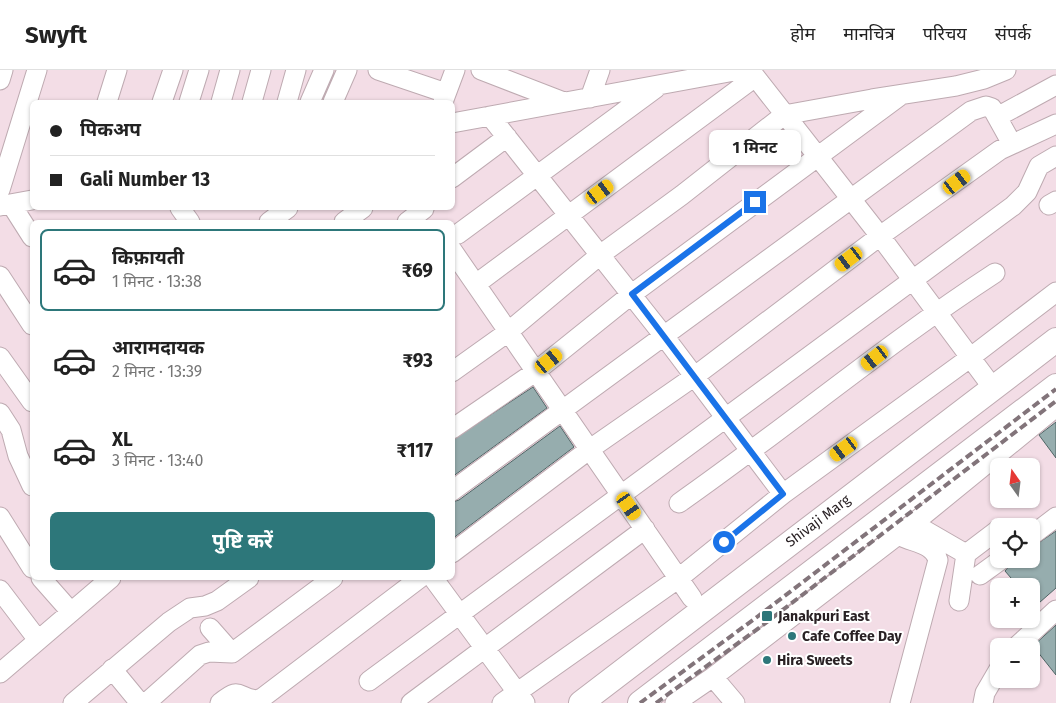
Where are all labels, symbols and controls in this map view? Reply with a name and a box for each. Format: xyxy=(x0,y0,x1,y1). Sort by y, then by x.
text: Swyft xyxy=(25,21,87,49)
text: होम xyxy=(790,23,815,45)
text: मानचित्र xyxy=(843,23,895,45)
text: परिचय xyxy=(923,23,967,45)
text: संपर्क xyxy=(995,23,1031,45)
text: पिकअप xyxy=(80,118,141,141)
callout: 1 मिनट xyxy=(709,129,801,164)
text: 1 मिनट xyxy=(733,138,777,157)
car xyxy=(940,167,973,197)
text: Gali Number 13 xyxy=(80,168,210,191)
car xyxy=(583,177,616,207)
route end xyxy=(744,191,766,213)
car xyxy=(832,244,865,274)
text: किफ़ायती xyxy=(112,246,184,269)
icon: car xyxy=(52,248,97,293)
text: ₹69 xyxy=(402,259,433,282)
text: 1 मिनट · 13:38 xyxy=(112,272,202,291)
text: आरामदायक xyxy=(112,336,204,359)
icon: car xyxy=(52,338,97,383)
car xyxy=(858,343,891,373)
car xyxy=(532,346,565,376)
text: ₹93 xyxy=(403,349,433,372)
text: 2 मिनट · 13:39 xyxy=(112,362,202,381)
icon: car xyxy=(52,428,97,473)
text: XL xyxy=(112,428,133,451)
car xyxy=(827,434,860,464)
text: ₹117 xyxy=(397,439,433,462)
text: 3 मिनट · 13:40 xyxy=(112,451,203,470)
north arrow xyxy=(990,458,1040,508)
map controls xyxy=(990,458,1040,688)
car xyxy=(614,489,643,523)
street label: Shivaji Marg xyxy=(782,491,854,551)
button: पुष्टि करें xyxy=(50,512,435,570)
button: locate xyxy=(990,518,1040,568)
route start xyxy=(713,531,735,553)
button: + xyxy=(990,578,1040,628)
place label: Janakpuri East xyxy=(777,608,870,625)
marker: Janakpuri East xyxy=(760,609,774,623)
place label: Cafe Coffee Day xyxy=(802,628,902,645)
marker: Cafe Coffee Day xyxy=(786,630,798,642)
button: − xyxy=(990,638,1040,688)
place label: Hira Sweets xyxy=(777,652,853,669)
marker: Hira Sweets xyxy=(761,654,773,666)

